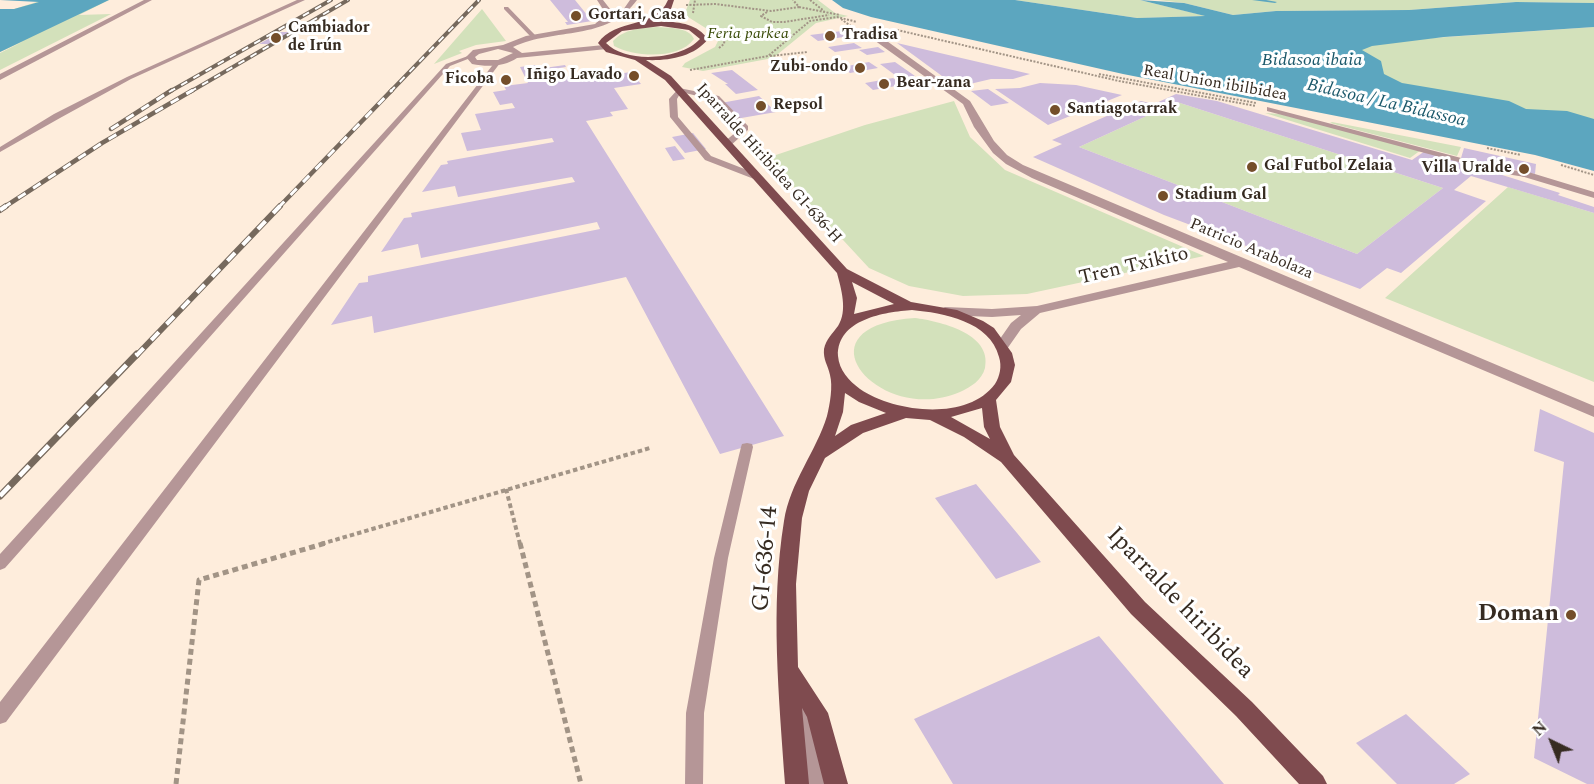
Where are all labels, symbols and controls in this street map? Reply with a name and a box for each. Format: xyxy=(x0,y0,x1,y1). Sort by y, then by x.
place label: Gortari, Casa xyxy=(588,6,685,26)
marker: Gortari, Casa xyxy=(569,9,583,23)
place label: Cambiador de Irún xyxy=(288,19,370,57)
park label: Feria parkea xyxy=(707,25,789,45)
place label: Tradisa xyxy=(842,26,898,46)
marker: Tradisa xyxy=(823,29,837,43)
marker: Cambiador de Irún xyxy=(269,31,283,45)
water label: Bidasoa ibaia xyxy=(1262,50,1362,72)
place label: Zubi-ondo xyxy=(770,58,848,78)
marker: Zubi-ondo xyxy=(853,61,867,75)
street label: Real Union ibilbidea xyxy=(1141,62,1289,106)
place label: Iñigo Lavado xyxy=(526,66,622,86)
marker: Iñigo Lavado xyxy=(627,69,641,83)
place label: Ficoba xyxy=(445,70,494,90)
marker: Ficoba xyxy=(499,73,513,87)
place label: Bear-zana xyxy=(896,74,971,94)
water label: Bidasoa / La Bidassoa xyxy=(1304,75,1468,133)
marker: Bear-zana xyxy=(877,77,891,91)
street label: Iparralde Hiribidea GI-636-H xyxy=(691,80,845,248)
place label: Repsol xyxy=(773,96,823,116)
marker: Repsol xyxy=(754,99,768,113)
place label: Santiagotarrak xyxy=(1067,100,1177,120)
marker: Santiagotarrak xyxy=(1048,103,1062,117)
place label: Gal Futbol Zelaia xyxy=(1264,157,1393,177)
place label: Villa Uralde xyxy=(1421,159,1512,179)
marker: Gal Futbol Zelaia xyxy=(1245,160,1259,174)
marker: Villa Uralde xyxy=(1517,162,1531,176)
place label: Stadium Gal xyxy=(1175,186,1267,206)
marker: Stadium Gal xyxy=(1156,189,1170,203)
street label: Patricio Arabolaza xyxy=(1186,215,1316,285)
street label: Tren Txikito xyxy=(1077,243,1191,291)
street label: GI-636-14 xyxy=(748,505,786,613)
street label: Iparralde hiribidea xyxy=(1099,522,1259,686)
place label: Doman xyxy=(1478,601,1559,629)
marker: Doman xyxy=(1564,608,1578,622)
north arrow xyxy=(1522,712,1582,772)
text: N xyxy=(1527,716,1553,742)

